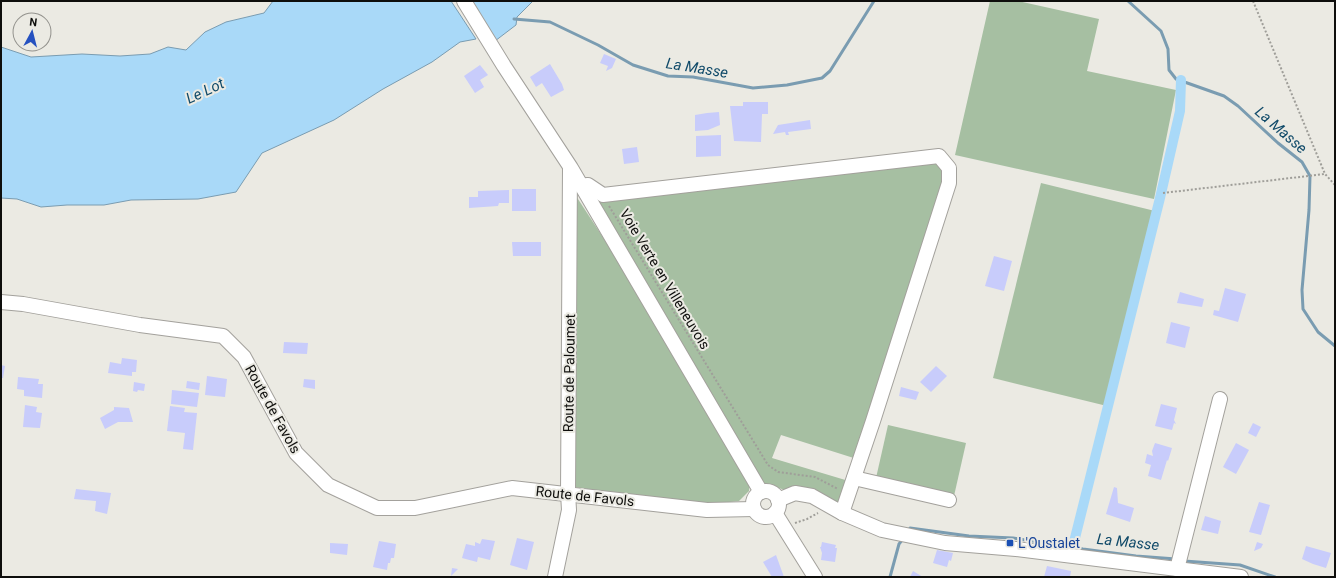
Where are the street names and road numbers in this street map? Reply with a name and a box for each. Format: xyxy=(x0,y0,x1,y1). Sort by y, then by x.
street label: Voie Verte en Villeneuvois xyxy=(617,206,713,352)
street label: Route de Paloumet xyxy=(560,313,578,432)
street label: Route de Favols xyxy=(242,362,304,456)
street label: Route de Favols xyxy=(535,483,635,509)

